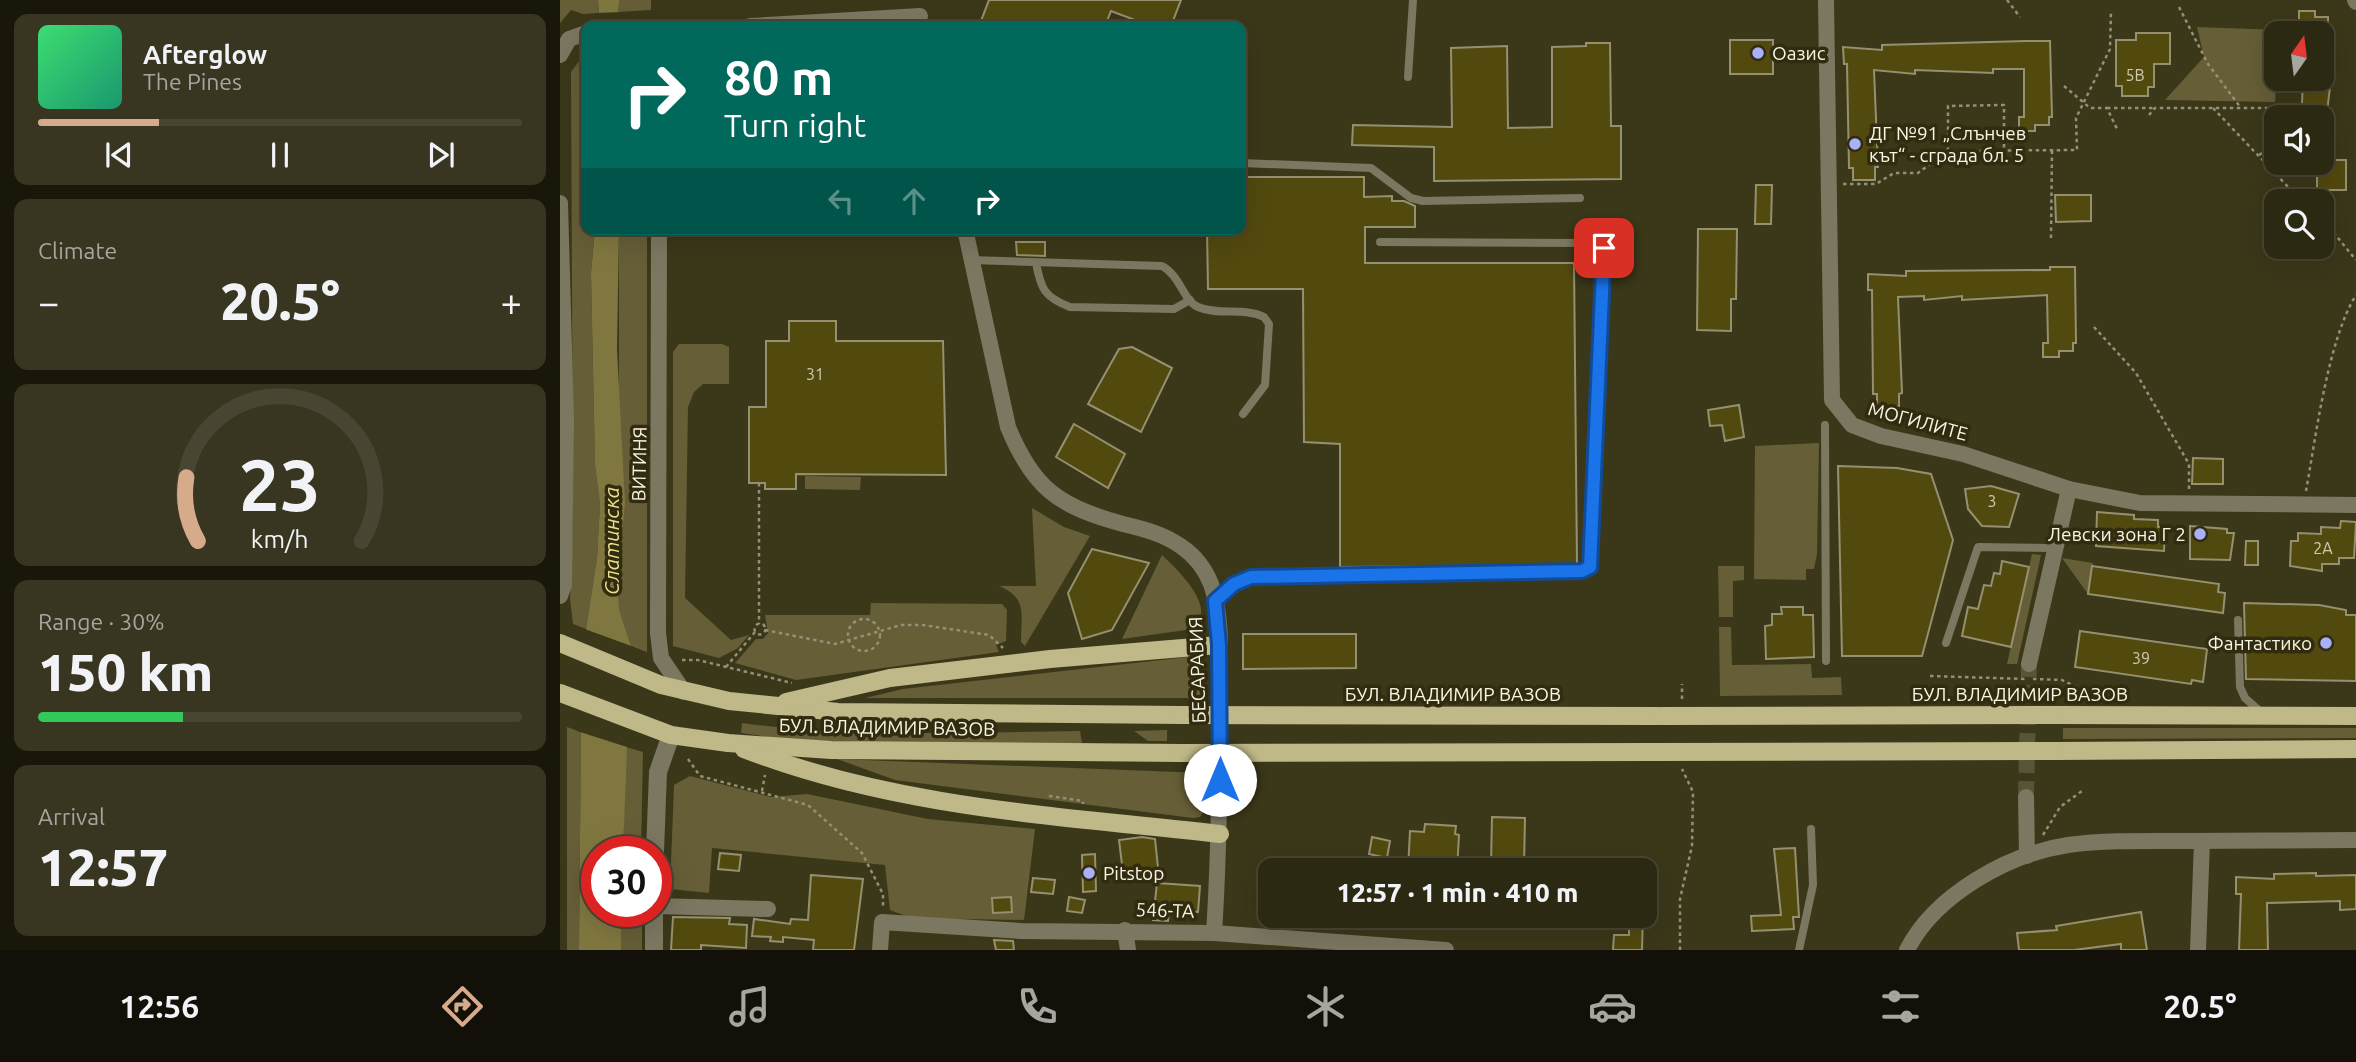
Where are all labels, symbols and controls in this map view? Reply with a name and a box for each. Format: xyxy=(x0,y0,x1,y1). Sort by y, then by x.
north arrow xyxy=(2264,21,2334,91)
map controls xyxy=(2264,21,2334,259)
text: Afterglow xyxy=(143,40,267,69)
place label: Оазис xyxy=(1772,42,1826,64)
marker: Оазис xyxy=(1750,45,1766,61)
icon: right xyxy=(609,49,700,140)
text: 80 m xyxy=(724,49,833,104)
house number: 5В xyxy=(2125,66,2145,84)
text: The Pines xyxy=(143,69,242,94)
button: sound xyxy=(2264,105,2334,175)
text: Turn right xyxy=(724,107,866,143)
place label: ДГ №91 „Слънчев кът“ - сграда бл. 5 xyxy=(1869,122,2026,166)
icon: previous xyxy=(100,136,138,174)
icon: pause xyxy=(261,136,299,174)
icon: next xyxy=(422,136,460,174)
marker: ДГ №91 „Слънчев кът“ - сграда бл. 5 xyxy=(1847,136,1863,152)
icon: left xyxy=(822,182,860,220)
icon: ahead xyxy=(895,182,933,220)
icon: right xyxy=(968,182,1006,220)
button: search xyxy=(2264,189,2334,259)
pin xyxy=(1574,218,1634,278)
icon: arrive xyxy=(1585,229,1623,267)
text: Climate xyxy=(38,238,117,263)
text: 20.5° xyxy=(220,272,340,330)
text: − xyxy=(38,281,59,323)
text: + xyxy=(501,281,522,323)
house number: 31 xyxy=(806,365,824,383)
street label: МОГИЛИТЕ xyxy=(1866,397,1970,445)
street label: ВИТИНЯ xyxy=(627,426,651,502)
text: 23 xyxy=(239,443,321,525)
water label: Слатинска xyxy=(599,487,623,595)
house number: 3 xyxy=(1987,492,1997,510)
place label: Левски зона Г 2 xyxy=(2048,523,2186,545)
text: km/h xyxy=(251,525,309,553)
marker: Левски зона Г 2 xyxy=(2192,526,2208,542)
house number: 2А xyxy=(2313,539,2333,557)
text: Range · 30% xyxy=(38,609,165,634)
street label: БЕСАРАБИЯ xyxy=(1184,616,1210,724)
place label: Фантастико xyxy=(2207,632,2312,654)
marker: Фантастико xyxy=(2318,635,2334,651)
text: 150 km xyxy=(38,643,213,701)
house number: 39 xyxy=(2132,649,2150,667)
street label: БУЛ. ВЛАДИМИР ВАЗОВ xyxy=(1345,683,1561,705)
street label: БУЛ. ВЛАДИМИР ВАЗОВ xyxy=(1912,683,2128,705)
street label: БУЛ. ВЛАДИМИР ВАЗОВ xyxy=(779,714,995,740)
position arrow xyxy=(1183,743,1257,817)
text: Arrival xyxy=(38,804,105,829)
speed limit sign: 30 xyxy=(581,836,672,927)
text: 12:57 xyxy=(38,838,168,896)
place label: Pitstop xyxy=(1103,862,1164,884)
marker: Pitstop xyxy=(1081,865,1097,881)
text: 12:57 · 1 min · 410 m xyxy=(1337,878,1578,907)
street label: 546-ТА xyxy=(1135,898,1195,922)
icon: directions xyxy=(438,982,487,1031)
icon: music xyxy=(725,982,774,1031)
icon: phone xyxy=(1013,982,1062,1031)
icon: climate xyxy=(1301,982,1350,1031)
icon: car xyxy=(1588,982,1637,1031)
icon: filters xyxy=(1876,982,1925,1031)
text: 12:56 xyxy=(119,988,199,1024)
text: 20.5° xyxy=(2163,988,2237,1024)

